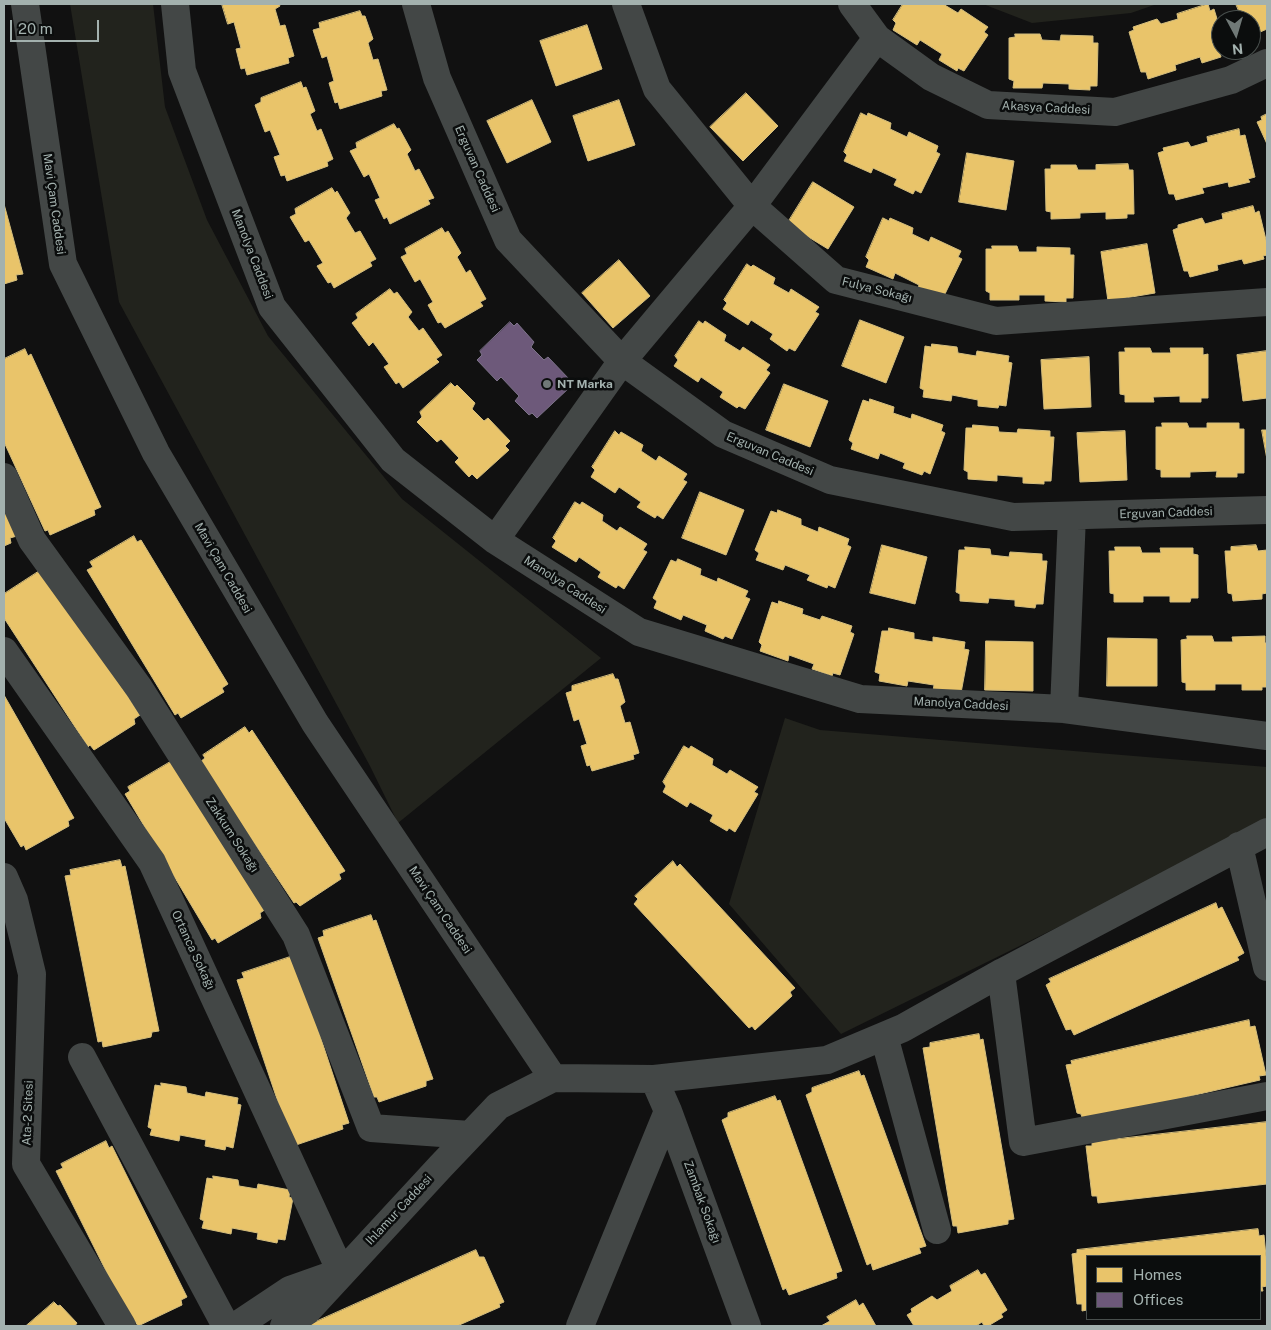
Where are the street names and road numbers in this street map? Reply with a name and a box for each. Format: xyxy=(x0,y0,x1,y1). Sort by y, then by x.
street label: Akasya Caddesi xyxy=(1001,98,1091,118)
street label: Erguvan Caddesi xyxy=(451,123,503,215)
street label: Mavi Çam Caddesi xyxy=(40,152,68,256)
street label: Manolya Caddesi xyxy=(228,207,276,301)
street label: Fulya Sokağı xyxy=(840,274,914,306)
street label: Erguvan Caddesi xyxy=(724,429,816,479)
street label: Erguvan Caddesi xyxy=(1119,504,1213,522)
street label: Mavi Çam Caddesi xyxy=(191,520,255,616)
street label: Manolya Caddesi xyxy=(521,553,609,617)
street label: Manolya Caddesi xyxy=(913,694,1009,714)
street label: Zakkum Sokağı xyxy=(202,795,262,875)
street label: Mavi Çam Caddesi xyxy=(406,864,474,956)
street label: Ortanca Sokağı xyxy=(168,908,218,992)
street label: Ata-2 Sitesi xyxy=(20,1080,36,1146)
street label: Zambak Sokağı xyxy=(680,1159,724,1245)
street label: Ihlamur Caddesi xyxy=(363,1172,435,1248)

